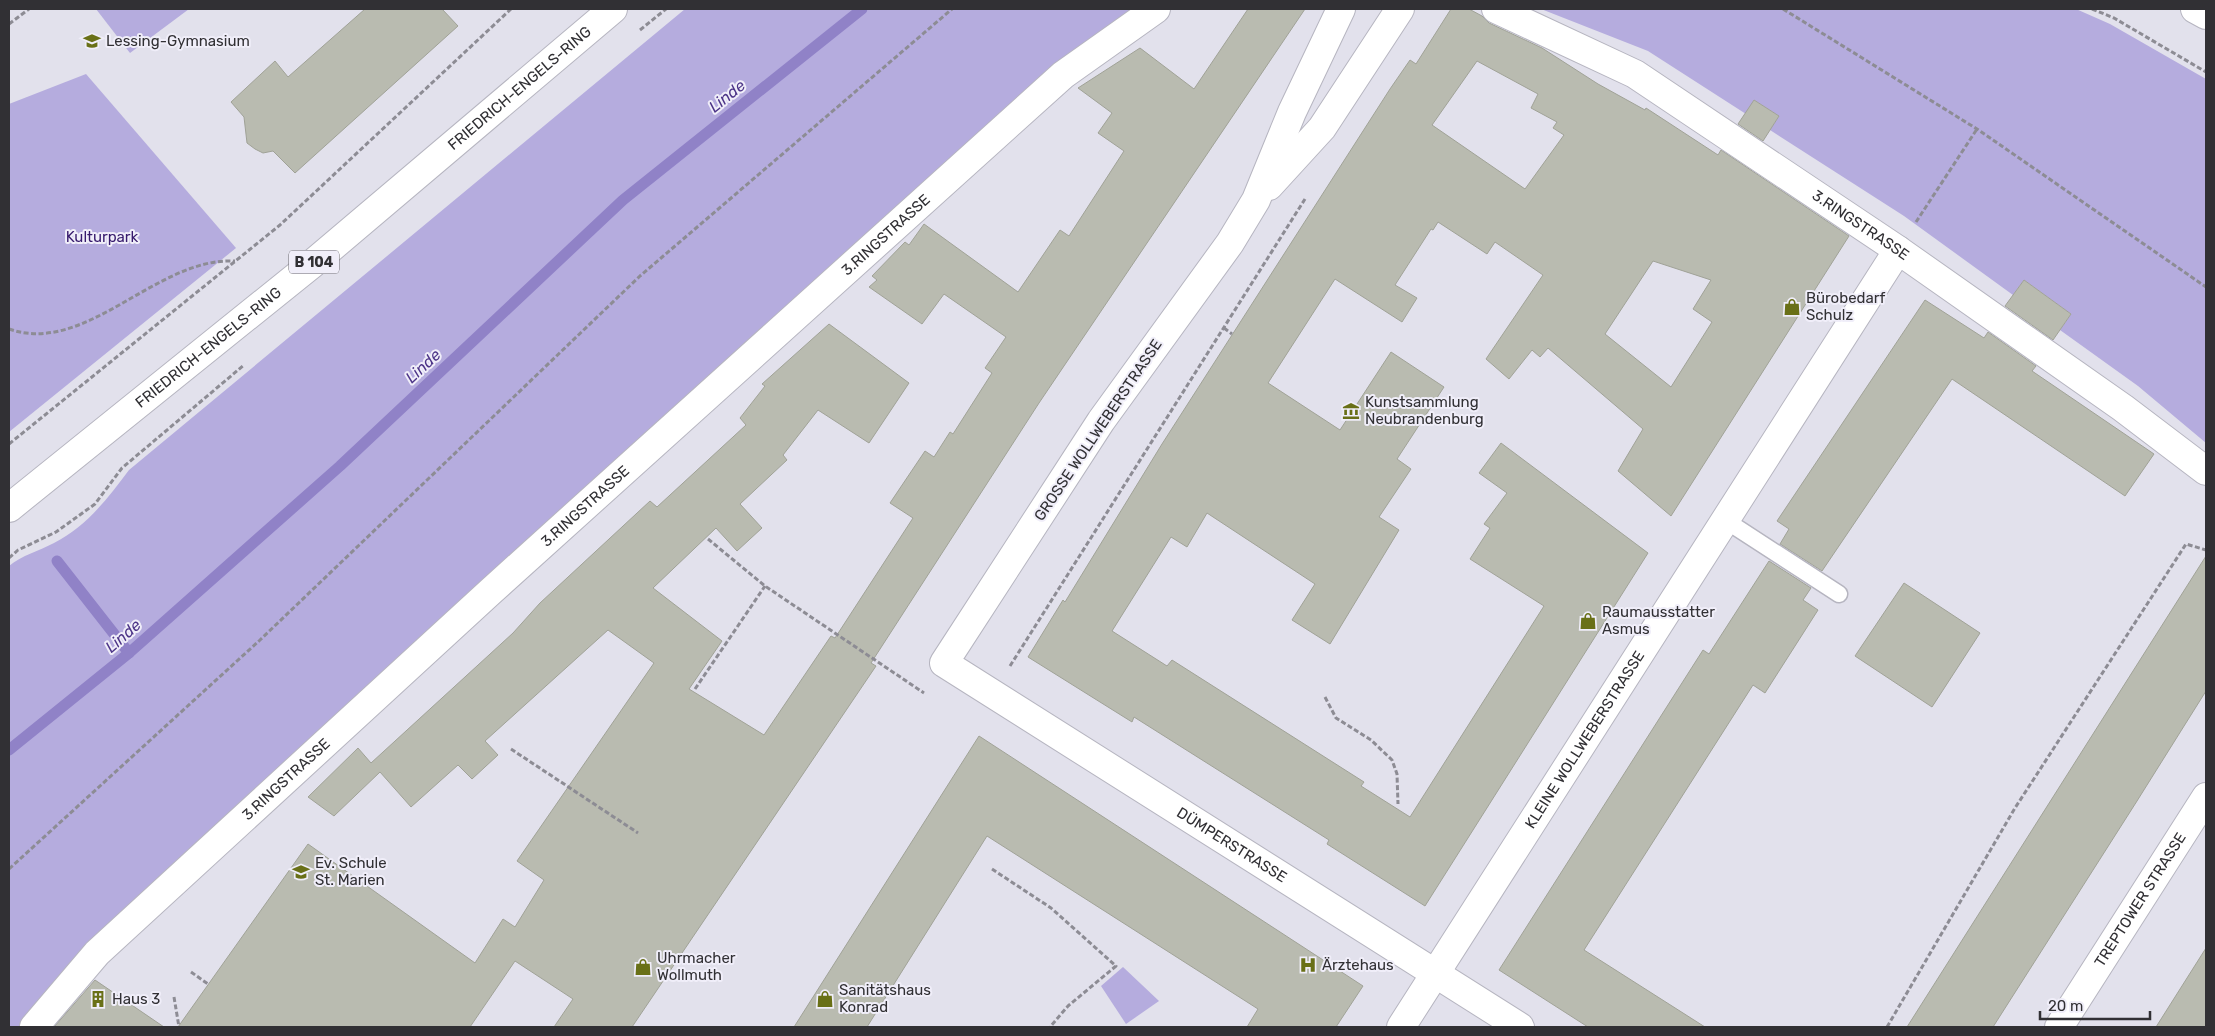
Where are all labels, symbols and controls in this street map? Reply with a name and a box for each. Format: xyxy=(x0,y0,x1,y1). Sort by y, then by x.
street label: FRIEDRICH-ENGELS-RING xyxy=(444,22,595,154)
school or university icon: Lessing-Gymnasium xyxy=(82,31,102,51)
place label: Lessing-Gymnasium xyxy=(106,32,250,50)
water label: Linde xyxy=(705,76,749,116)
street label: 3.RINGSTRASSE xyxy=(1809,186,1913,264)
street label: 3.RINGSTRASSE xyxy=(838,190,934,279)
park label: Kulturpark xyxy=(66,228,139,246)
road number: B 104 xyxy=(289,250,339,274)
street label: FRIEDRICH-ENGELS-RING xyxy=(132,283,285,412)
place label: Bürobedarf Schulz xyxy=(1806,289,1885,324)
shop icon: Bürobedarf Schulz xyxy=(1782,297,1802,317)
street label: GROSSE WOLLWEBERSTRASSE xyxy=(1030,336,1166,524)
water label: Linde xyxy=(402,345,444,387)
place label: Kunstsammlung Neubrandenburg xyxy=(1365,393,1484,428)
museum icon: Kunstsammlung Neubrandenburg xyxy=(1341,401,1361,421)
street label: 3.RINGSTRASSE xyxy=(537,462,633,551)
place label: Raumausstatter Asmus xyxy=(1602,603,1715,638)
shop icon: Raumausstatter Asmus xyxy=(1578,611,1598,631)
water label: Linde xyxy=(101,615,145,657)
street label: KLEINE WOLLWEBERSTRASSE xyxy=(1521,648,1648,832)
street label: 3.RINGSTRASSE xyxy=(239,735,334,824)
street label: DÜMPERSTRASSE xyxy=(1173,803,1290,886)
street label: TREPTOWER STRASSE xyxy=(2091,829,2190,970)
place label: Ev. Schule St. Marien xyxy=(315,854,387,889)
school or university icon: Ev. Schule St. Marien xyxy=(291,862,311,882)
place label: Uhrmacher Wollmuth xyxy=(657,949,736,984)
hospital icon: Ärztehaus xyxy=(1298,955,1318,975)
place label: Ärztehaus xyxy=(1322,956,1394,974)
shop icon: Uhrmacher Wollmuth xyxy=(633,957,653,977)
place label: Sanitätshaus Konrad xyxy=(839,981,931,1016)
scale bar xyxy=(2040,988,2150,1020)
building icon: Haus 3 xyxy=(88,989,108,1009)
shop icon: Sanitätshaus Konrad xyxy=(815,989,835,1009)
place label: Haus 3 xyxy=(112,990,160,1008)
text: 20 m xyxy=(2048,997,2083,1015)

